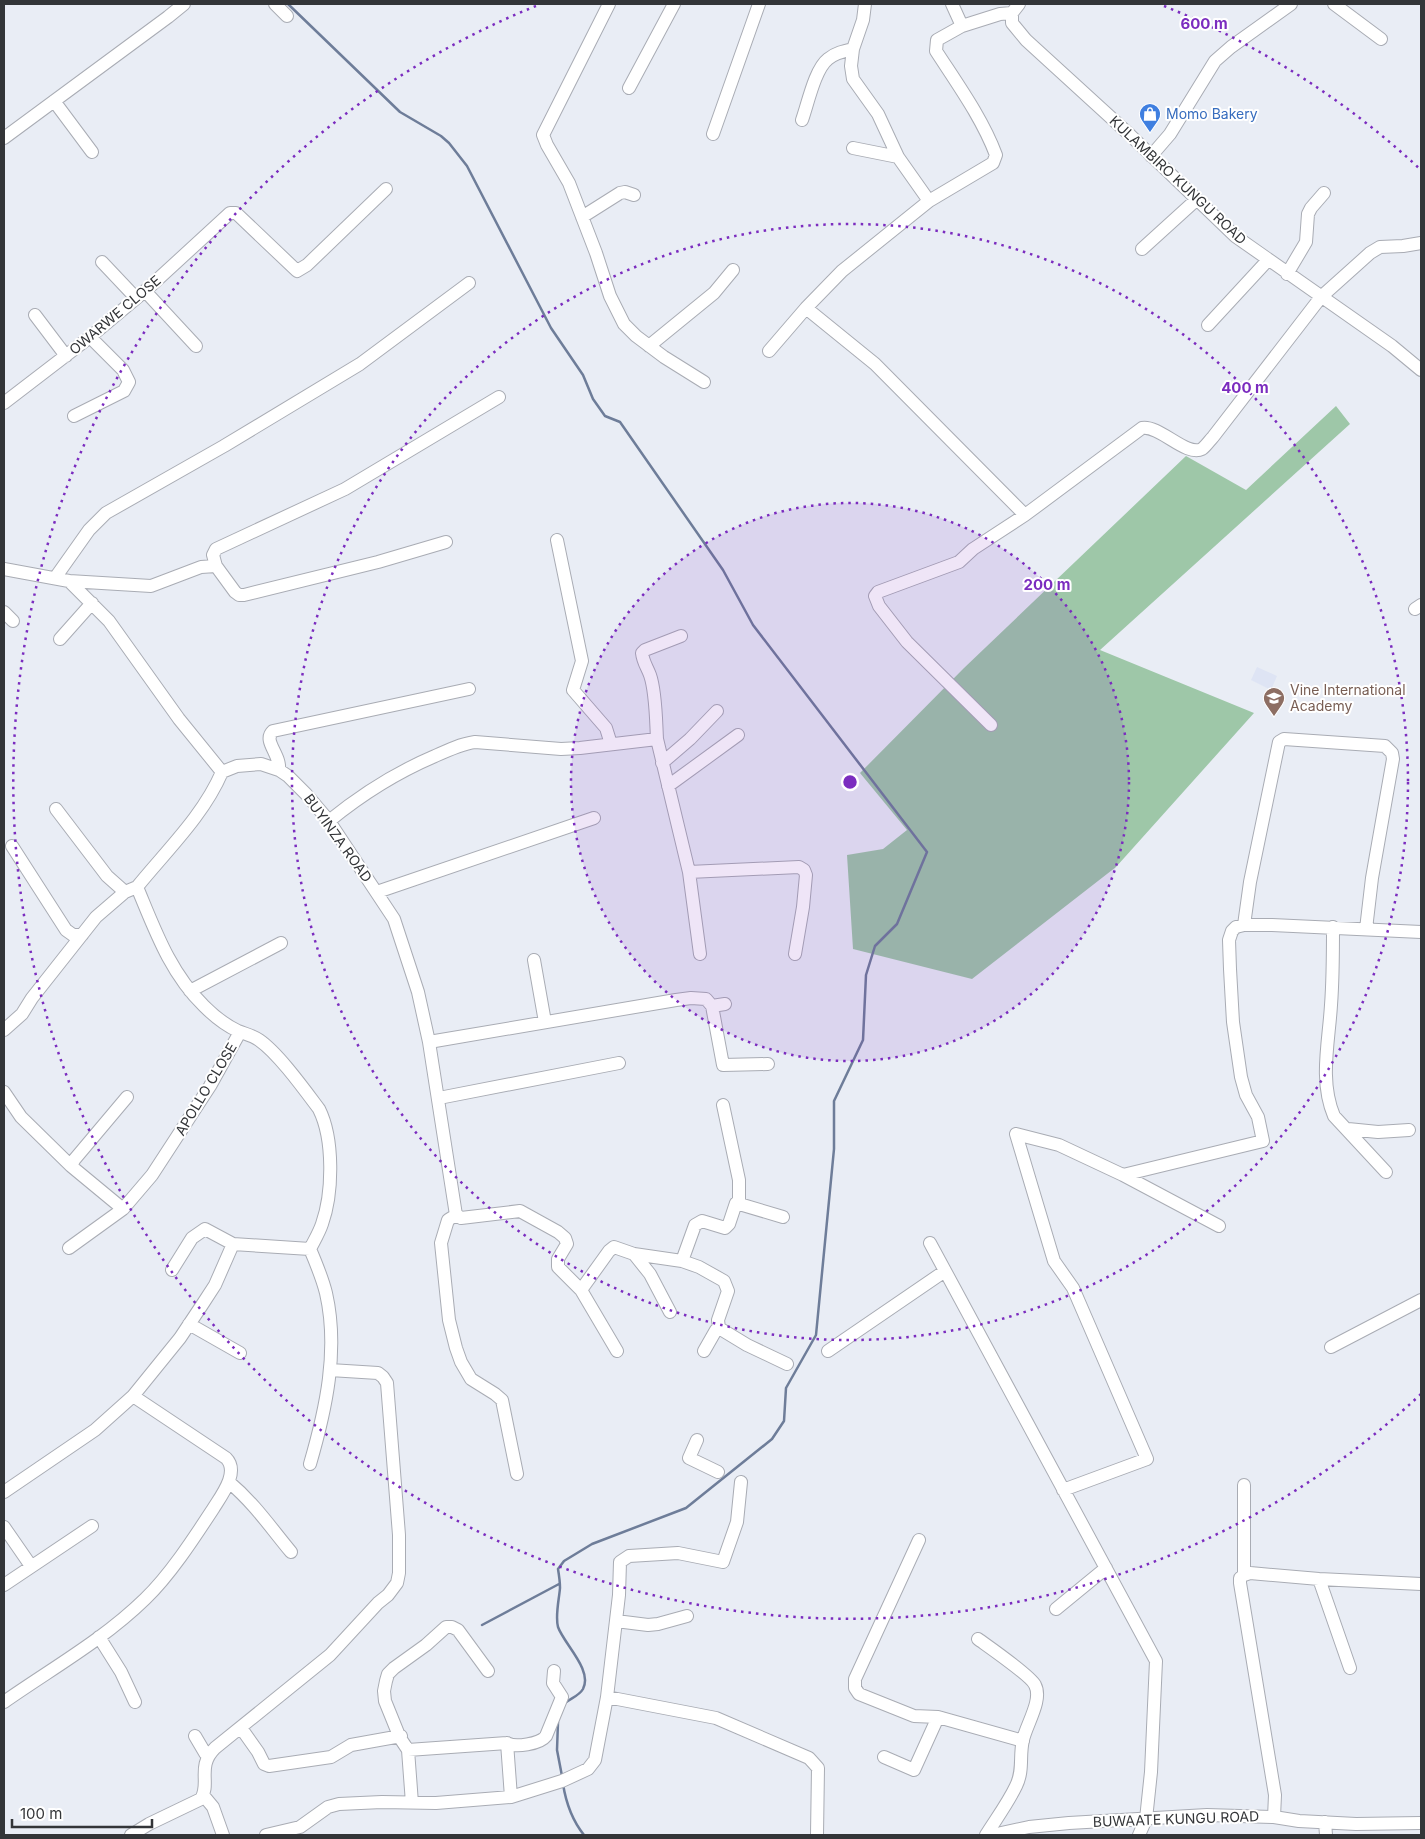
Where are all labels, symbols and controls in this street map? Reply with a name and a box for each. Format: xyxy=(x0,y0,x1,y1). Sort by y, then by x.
text: 600 m xyxy=(1180,14,1228,33)
shop icon: Momo Bakery xyxy=(1138,102,1162,133)
place label: Momo Bakery xyxy=(1166,105,1258,122)
street label: KULAMBIRO KUNGU ROAD xyxy=(1106,112,1250,248)
street label: OWARWE CLOSE xyxy=(65,271,164,358)
text: 400 m xyxy=(1221,378,1269,397)
text: 200 m xyxy=(1024,575,1070,594)
place label: Vine International Academy xyxy=(1290,681,1406,714)
school or university icon: Vine International Academy xyxy=(1262,686,1286,717)
centre of rings xyxy=(841,773,859,791)
street label: BUYINZA ROAD xyxy=(301,790,376,885)
street label: APOLLO CLOSE xyxy=(171,1039,240,1138)
scale bar xyxy=(12,1796,152,1828)
text: 100 m xyxy=(20,1804,62,1823)
street label: BUWAATE KUNGU ROAD xyxy=(1092,1807,1259,1830)

